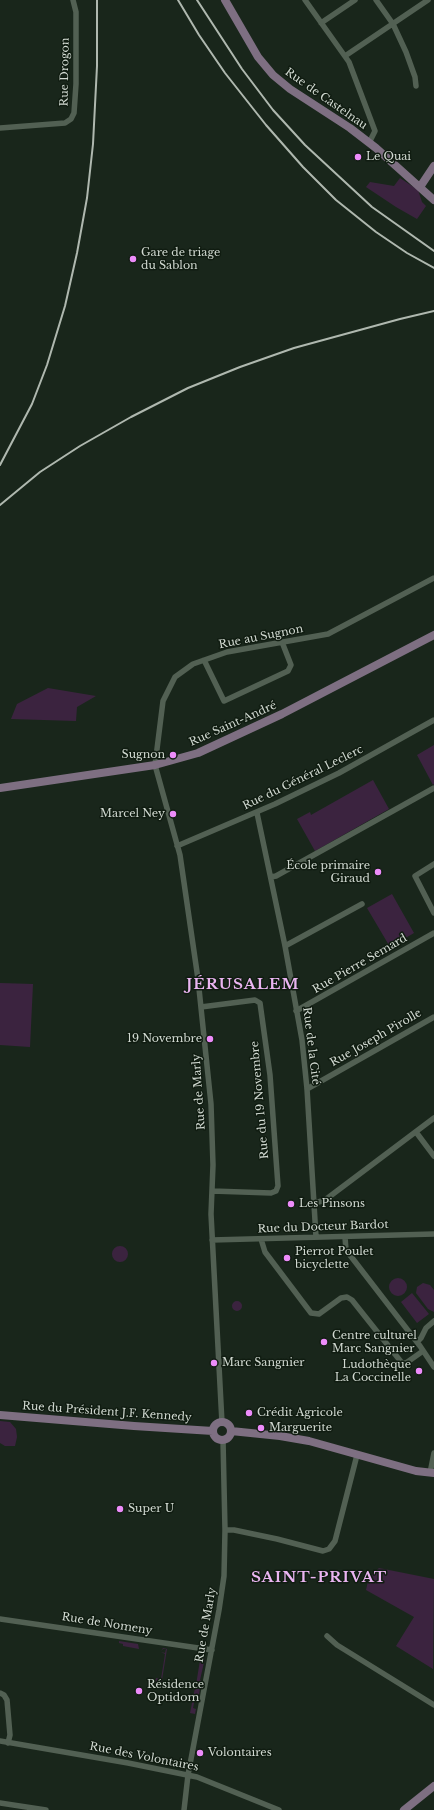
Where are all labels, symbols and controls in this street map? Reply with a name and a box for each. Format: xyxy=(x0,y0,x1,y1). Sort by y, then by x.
street label: Rue Drogon xyxy=(58,37,72,107)
street label: Rue de Castelnau xyxy=(282,66,370,132)
place label: Le Quai xyxy=(366,150,411,164)
marker: Le Quai xyxy=(353,152,363,162)
place label: Gare de triage du Sablon xyxy=(141,246,220,272)
marker: Gare de triage du Sablon xyxy=(128,254,138,264)
street label: Rue au Sugnon xyxy=(218,622,304,652)
street label: Rue Saint-André xyxy=(187,699,279,749)
street label: Rue du Général Leclerc xyxy=(241,743,365,813)
place label: Sugnon xyxy=(122,748,165,762)
marker: Sugnon xyxy=(168,750,178,760)
place label: Marcel Ney xyxy=(100,807,165,821)
marker: Marcel Ney xyxy=(168,809,178,819)
place label: École primaire Giraud xyxy=(286,859,370,885)
marker: École primaire Giraud xyxy=(373,867,383,877)
street label: Rue Pierre Semard xyxy=(310,932,410,996)
district label: JÉRUSALEM xyxy=(186,976,300,994)
street label: Rue de la Cité xyxy=(300,1006,322,1086)
street label: Rue Joseph Pirolle xyxy=(328,1006,424,1070)
place label: 19 Novembre xyxy=(127,1032,202,1046)
marker: 19 Novembre xyxy=(205,1034,215,1044)
street label: Rue du 19 Novembre xyxy=(248,1040,272,1160)
street label: Rue de Marly xyxy=(190,1054,208,1130)
place label: Les Pinsons xyxy=(299,1197,365,1211)
marker: Les Pinsons xyxy=(286,1199,296,1209)
street label: Rue du Docteur Bardot xyxy=(257,1218,389,1236)
place label: Pierrot Poulet bicyclette xyxy=(295,1245,373,1271)
marker: Pierrot Poulet bicyclette xyxy=(282,1253,292,1263)
place label: Centre culturel Marc Sangnier xyxy=(332,1329,417,1355)
marker: Centre culturel Marc Sangnier xyxy=(319,1337,329,1347)
place label: Marc Sangnier xyxy=(222,1356,304,1370)
marker: Marc Sangnier xyxy=(209,1358,219,1368)
place label: Ludothèque La Coccinelle xyxy=(335,1358,411,1384)
marker: Ludothèque La Coccinelle xyxy=(414,1366,424,1376)
street label: Rue du Président J.F. Kennedy xyxy=(22,1399,192,1425)
place label: Crédit Agricole xyxy=(257,1406,343,1420)
marker: Crédit Agricole xyxy=(244,1408,254,1418)
place label: Marguerite xyxy=(269,1421,332,1435)
marker: Marguerite xyxy=(256,1423,266,1433)
place label: Super U xyxy=(128,1502,174,1516)
marker: Super U xyxy=(115,1504,125,1514)
district label: SAINT-PRIVAT xyxy=(251,1569,387,1587)
street label: Rue de Marly xyxy=(193,1586,219,1664)
street label: Rue de Nomeny xyxy=(61,1610,153,1638)
place label: Résidence Optidom xyxy=(147,1678,204,1704)
marker: Résidence Optidom xyxy=(134,1686,144,1696)
street label: Rue des Volontaires xyxy=(88,1740,200,1774)
place label: Volontaires xyxy=(208,1746,272,1760)
marker: Volontaires xyxy=(195,1748,205,1758)

